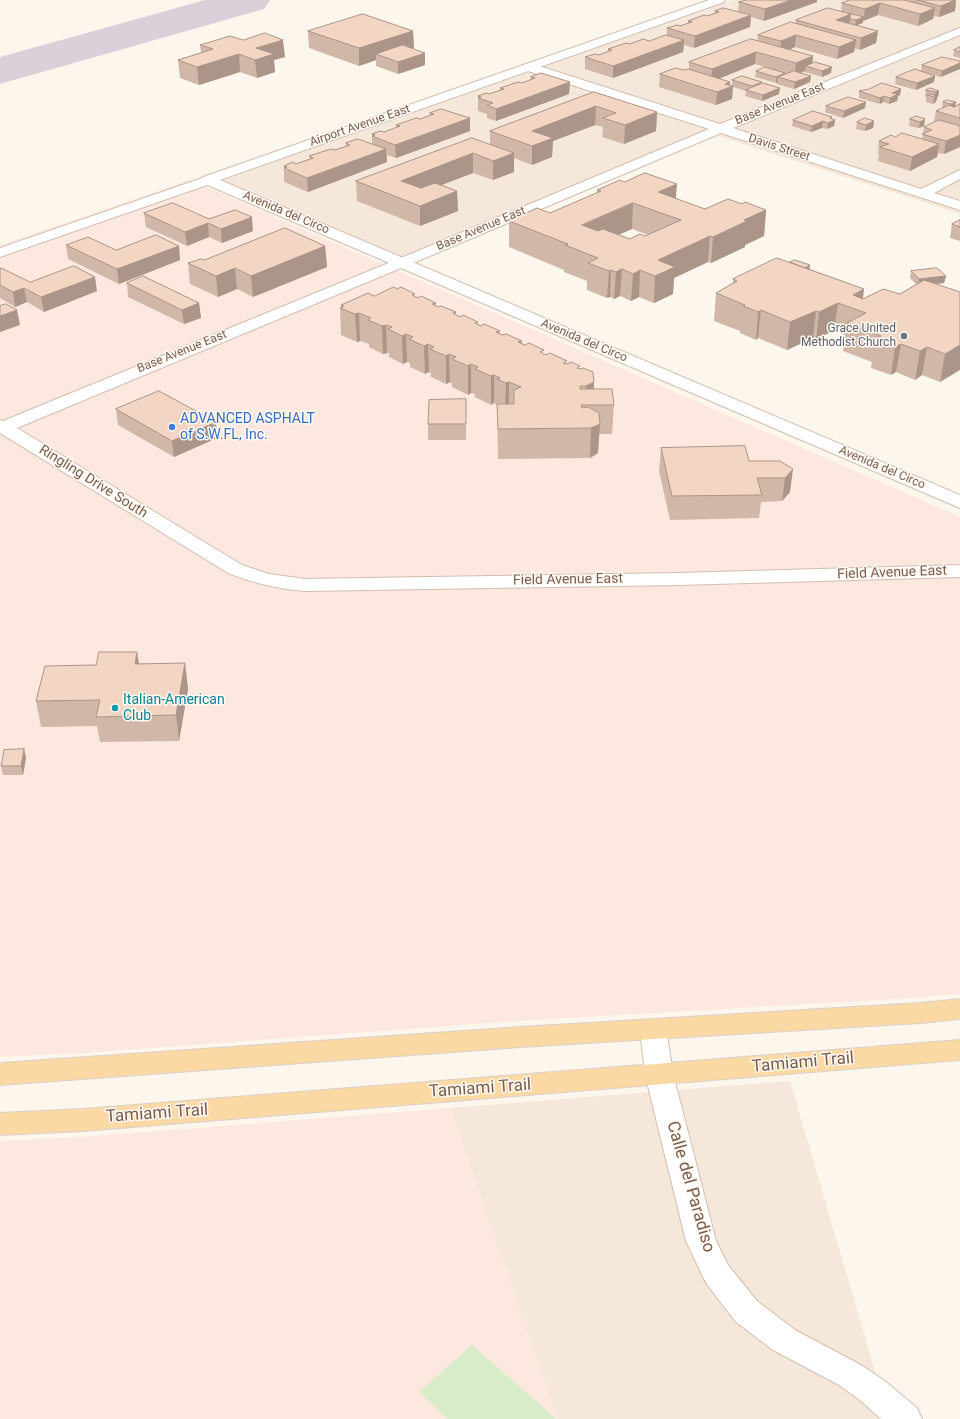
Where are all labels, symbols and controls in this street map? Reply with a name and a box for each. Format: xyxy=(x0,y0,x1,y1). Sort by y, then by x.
street label: Base Avenue East xyxy=(733,79,827,129)
street label: Airport Avenue East xyxy=(308,102,412,150)
street label: Davis Street xyxy=(746,131,812,165)
street label: Avenida del Circo xyxy=(241,188,331,238)
street label: Base Avenue East xyxy=(434,204,528,254)
street label: Avenida del Circo xyxy=(539,316,629,366)
place label: Grace United Methodist Church xyxy=(801,322,896,350)
street label: Base Avenue East xyxy=(135,327,229,377)
marker: Grace United Methodist Church xyxy=(899,331,909,341)
place label: ADVANCED ASPHALT of S.W.FL, Inc. xyxy=(180,411,315,444)
marker: ADVANCED ASPHALT of S.W.FL, Inc. xyxy=(167,422,177,432)
street label: Ringling Drive South xyxy=(36,442,150,522)
street label: Avenida del Circo xyxy=(837,443,927,493)
street label: Field Avenue East xyxy=(837,563,947,583)
street label: Field Avenue East xyxy=(513,571,623,589)
place label: Italian-American Club xyxy=(123,692,225,724)
marker: Italian-American Club xyxy=(110,703,120,713)
street label: Tamiami Trail xyxy=(751,1048,855,1078)
street label: Tamiami Trail xyxy=(428,1075,532,1103)
street label: Tamiami Trail xyxy=(105,1100,209,1128)
street label: Calle del Paradiso xyxy=(662,1119,718,1255)

